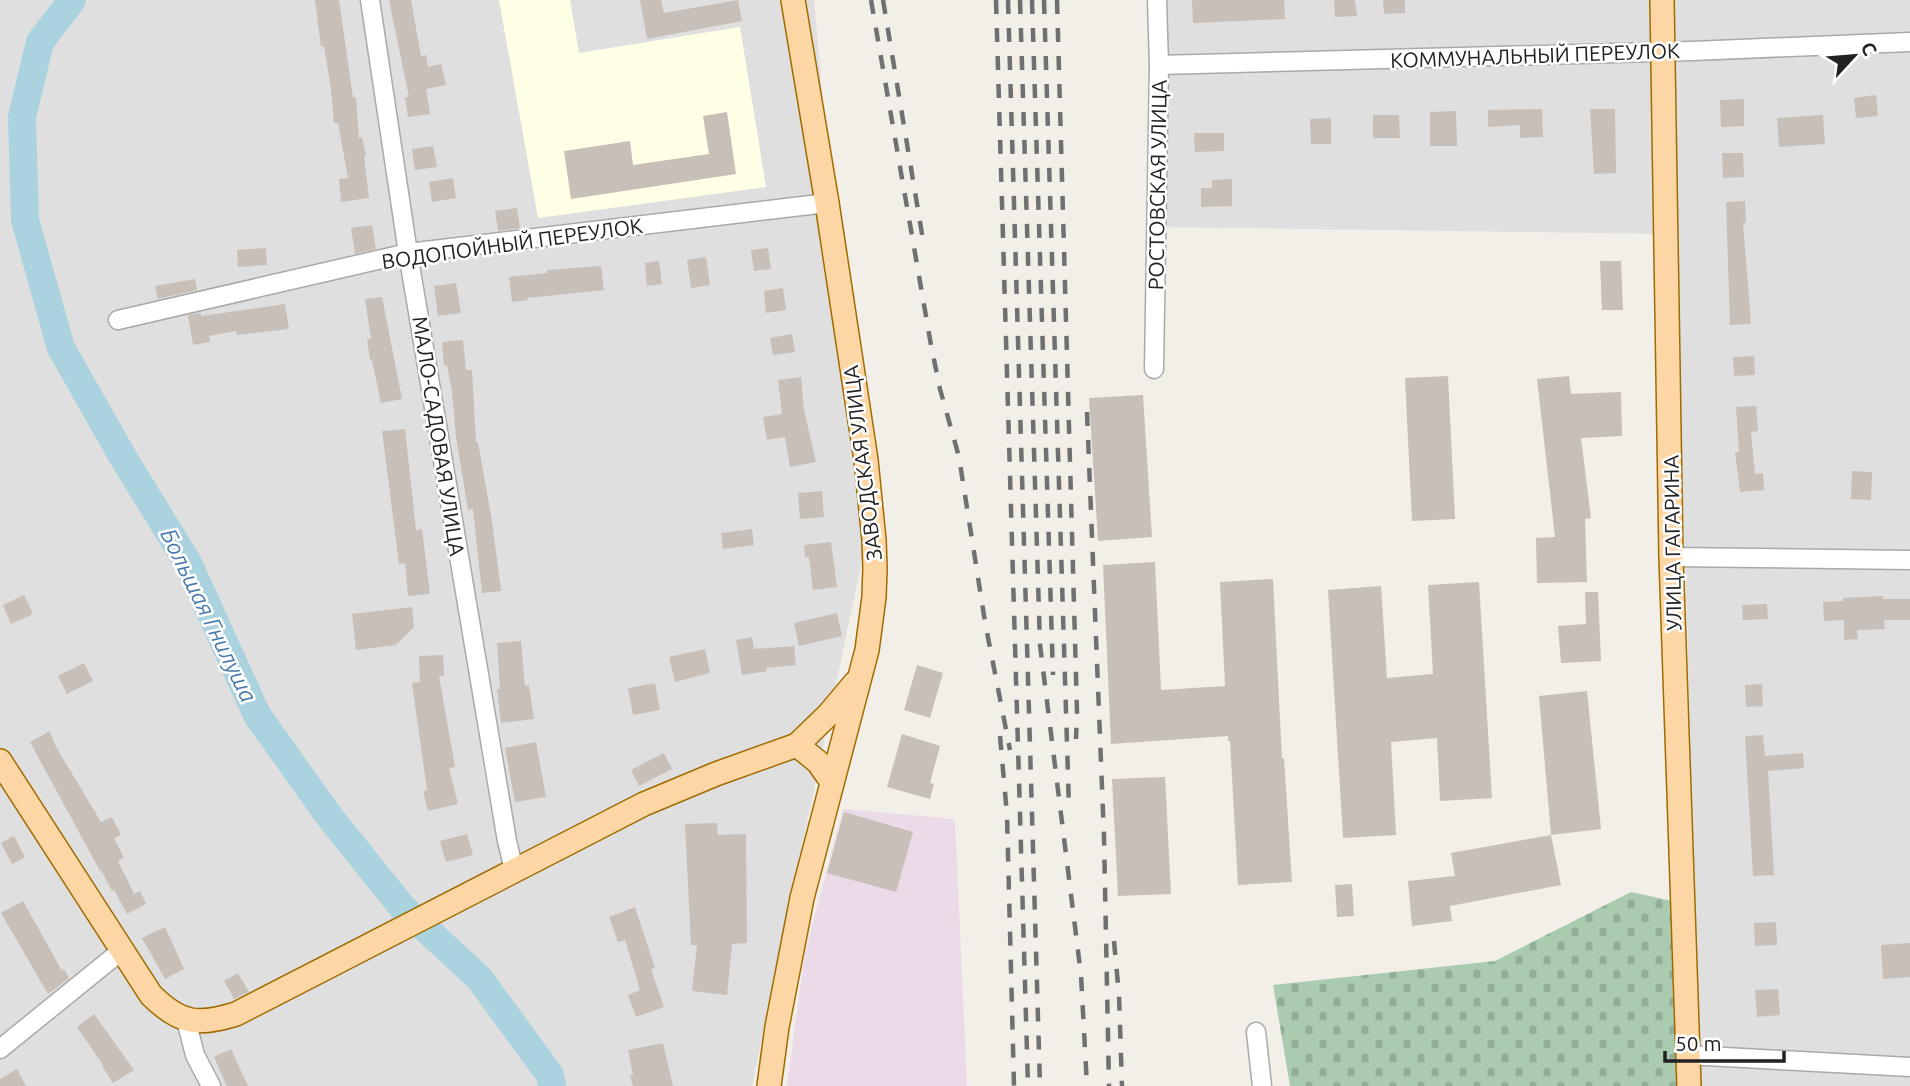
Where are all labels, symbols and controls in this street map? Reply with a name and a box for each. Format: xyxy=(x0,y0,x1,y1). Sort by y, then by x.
north arrow xyxy=(1819,21,1889,91)
street label: КОММУНАЛЬНЫЙ ПЕРЕУЛОК xyxy=(1390,38,1680,72)
text: С xyxy=(1857,38,1882,59)
street label: РОСТОВСКАЯ УЛИЦА xyxy=(1143,79,1171,290)
street label: ВОДОПОЙНЫЙ ПЕРЕУЛОК xyxy=(380,213,644,273)
street label: МАЛО-САДОВАЯ УЛИЦА xyxy=(408,314,470,558)
street label: ЗАВОДСКАЯ УЛИЦА xyxy=(838,364,886,562)
street label: УЛИЦА ГАГАРИНА xyxy=(1658,454,1686,631)
water label: Большая Гнилуша xyxy=(156,524,262,706)
scale bar xyxy=(1665,1020,1784,1064)
text: 50 m xyxy=(1675,1031,1722,1055)

